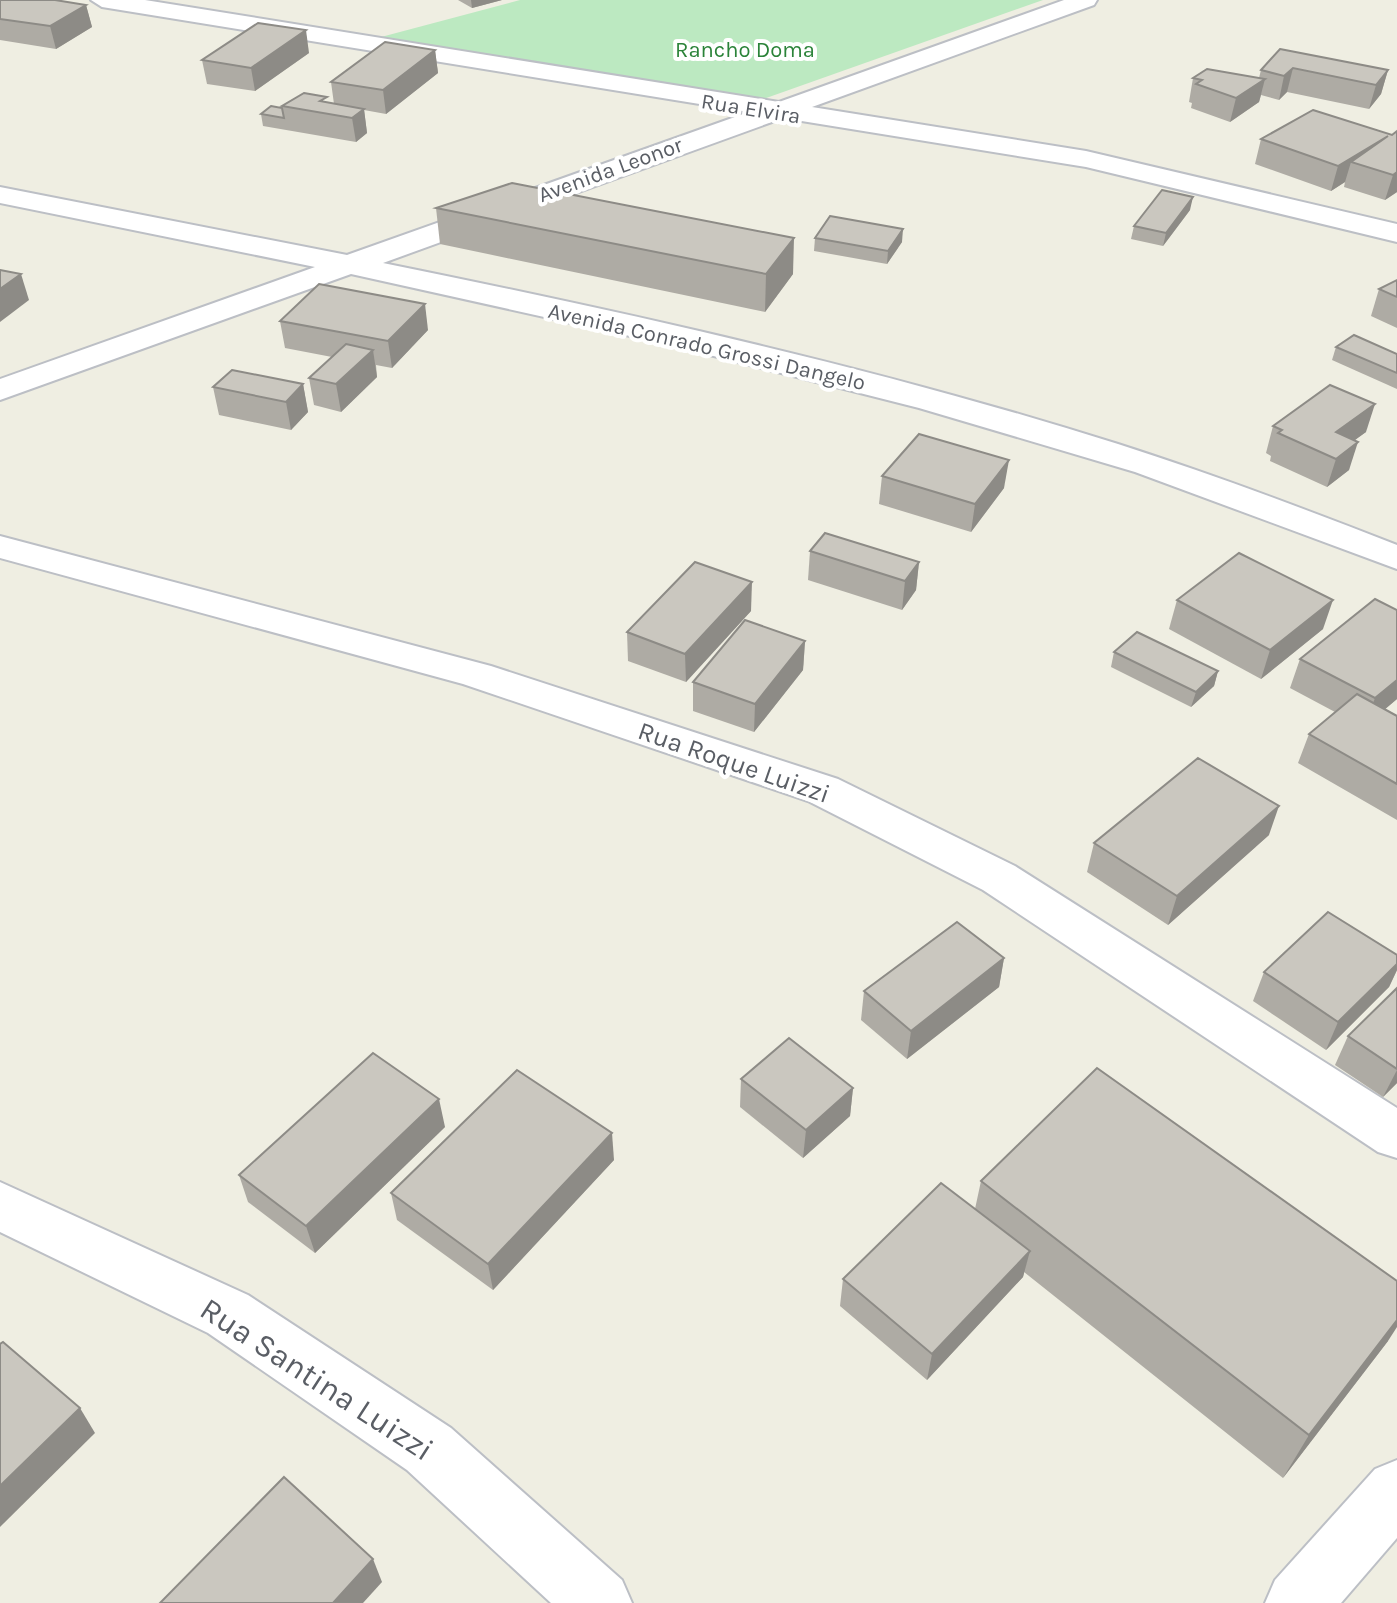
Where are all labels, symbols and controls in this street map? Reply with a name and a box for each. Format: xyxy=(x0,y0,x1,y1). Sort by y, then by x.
park label: Rancho Doma xyxy=(675,37,815,63)
street label: Rua Elvira xyxy=(699,88,802,130)
street label: Avenida Leonor xyxy=(535,132,686,208)
street label: Avenida Conrado Grossi Dangelo xyxy=(546,298,868,396)
street label: Rua Roque Luizzi xyxy=(634,715,834,810)
street label: Rua Santina Luizzi xyxy=(193,1290,440,1469)

